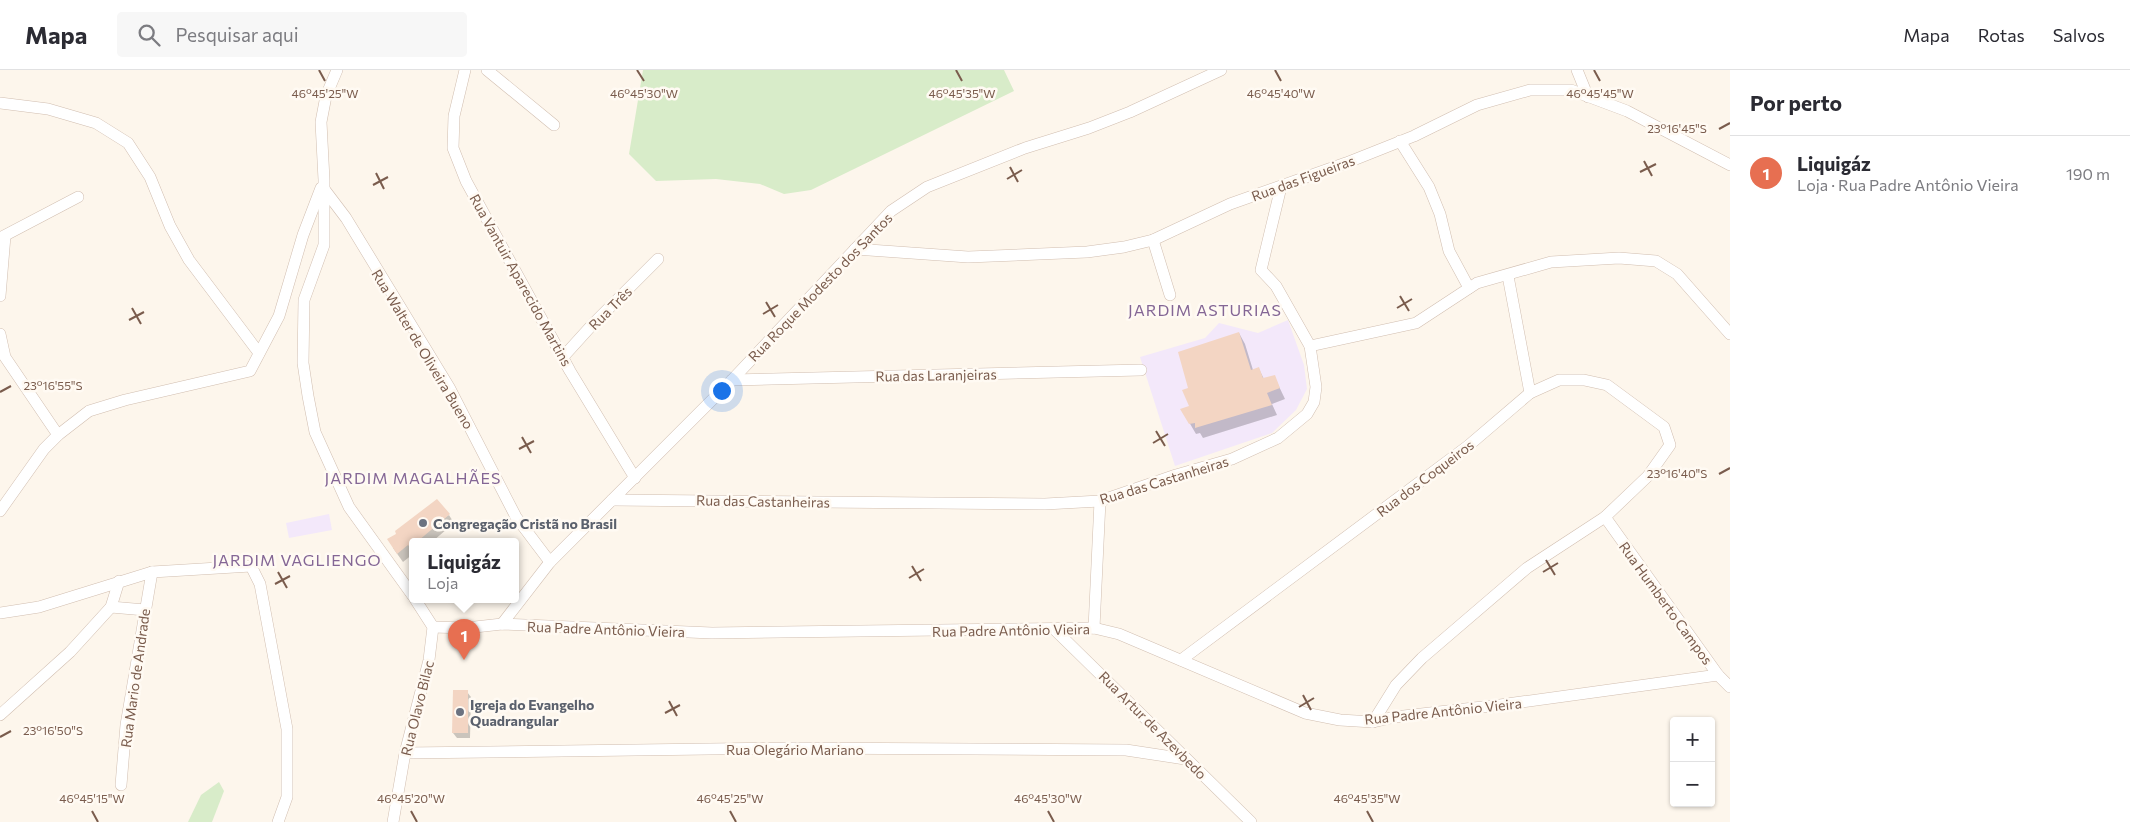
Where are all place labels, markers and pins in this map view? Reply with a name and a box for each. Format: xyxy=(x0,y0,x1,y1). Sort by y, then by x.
place label: Congregação Cristã no Brasil xyxy=(433,515,617,532)
marker: Congregação Cristã no Brasil xyxy=(417,517,429,529)
pin: 1 xyxy=(448,619,480,660)
place label: Igreja do Evangelho Quadrangular xyxy=(470,696,594,729)
marker: Igreja do Evangelho Quadrangular xyxy=(454,706,466,718)

